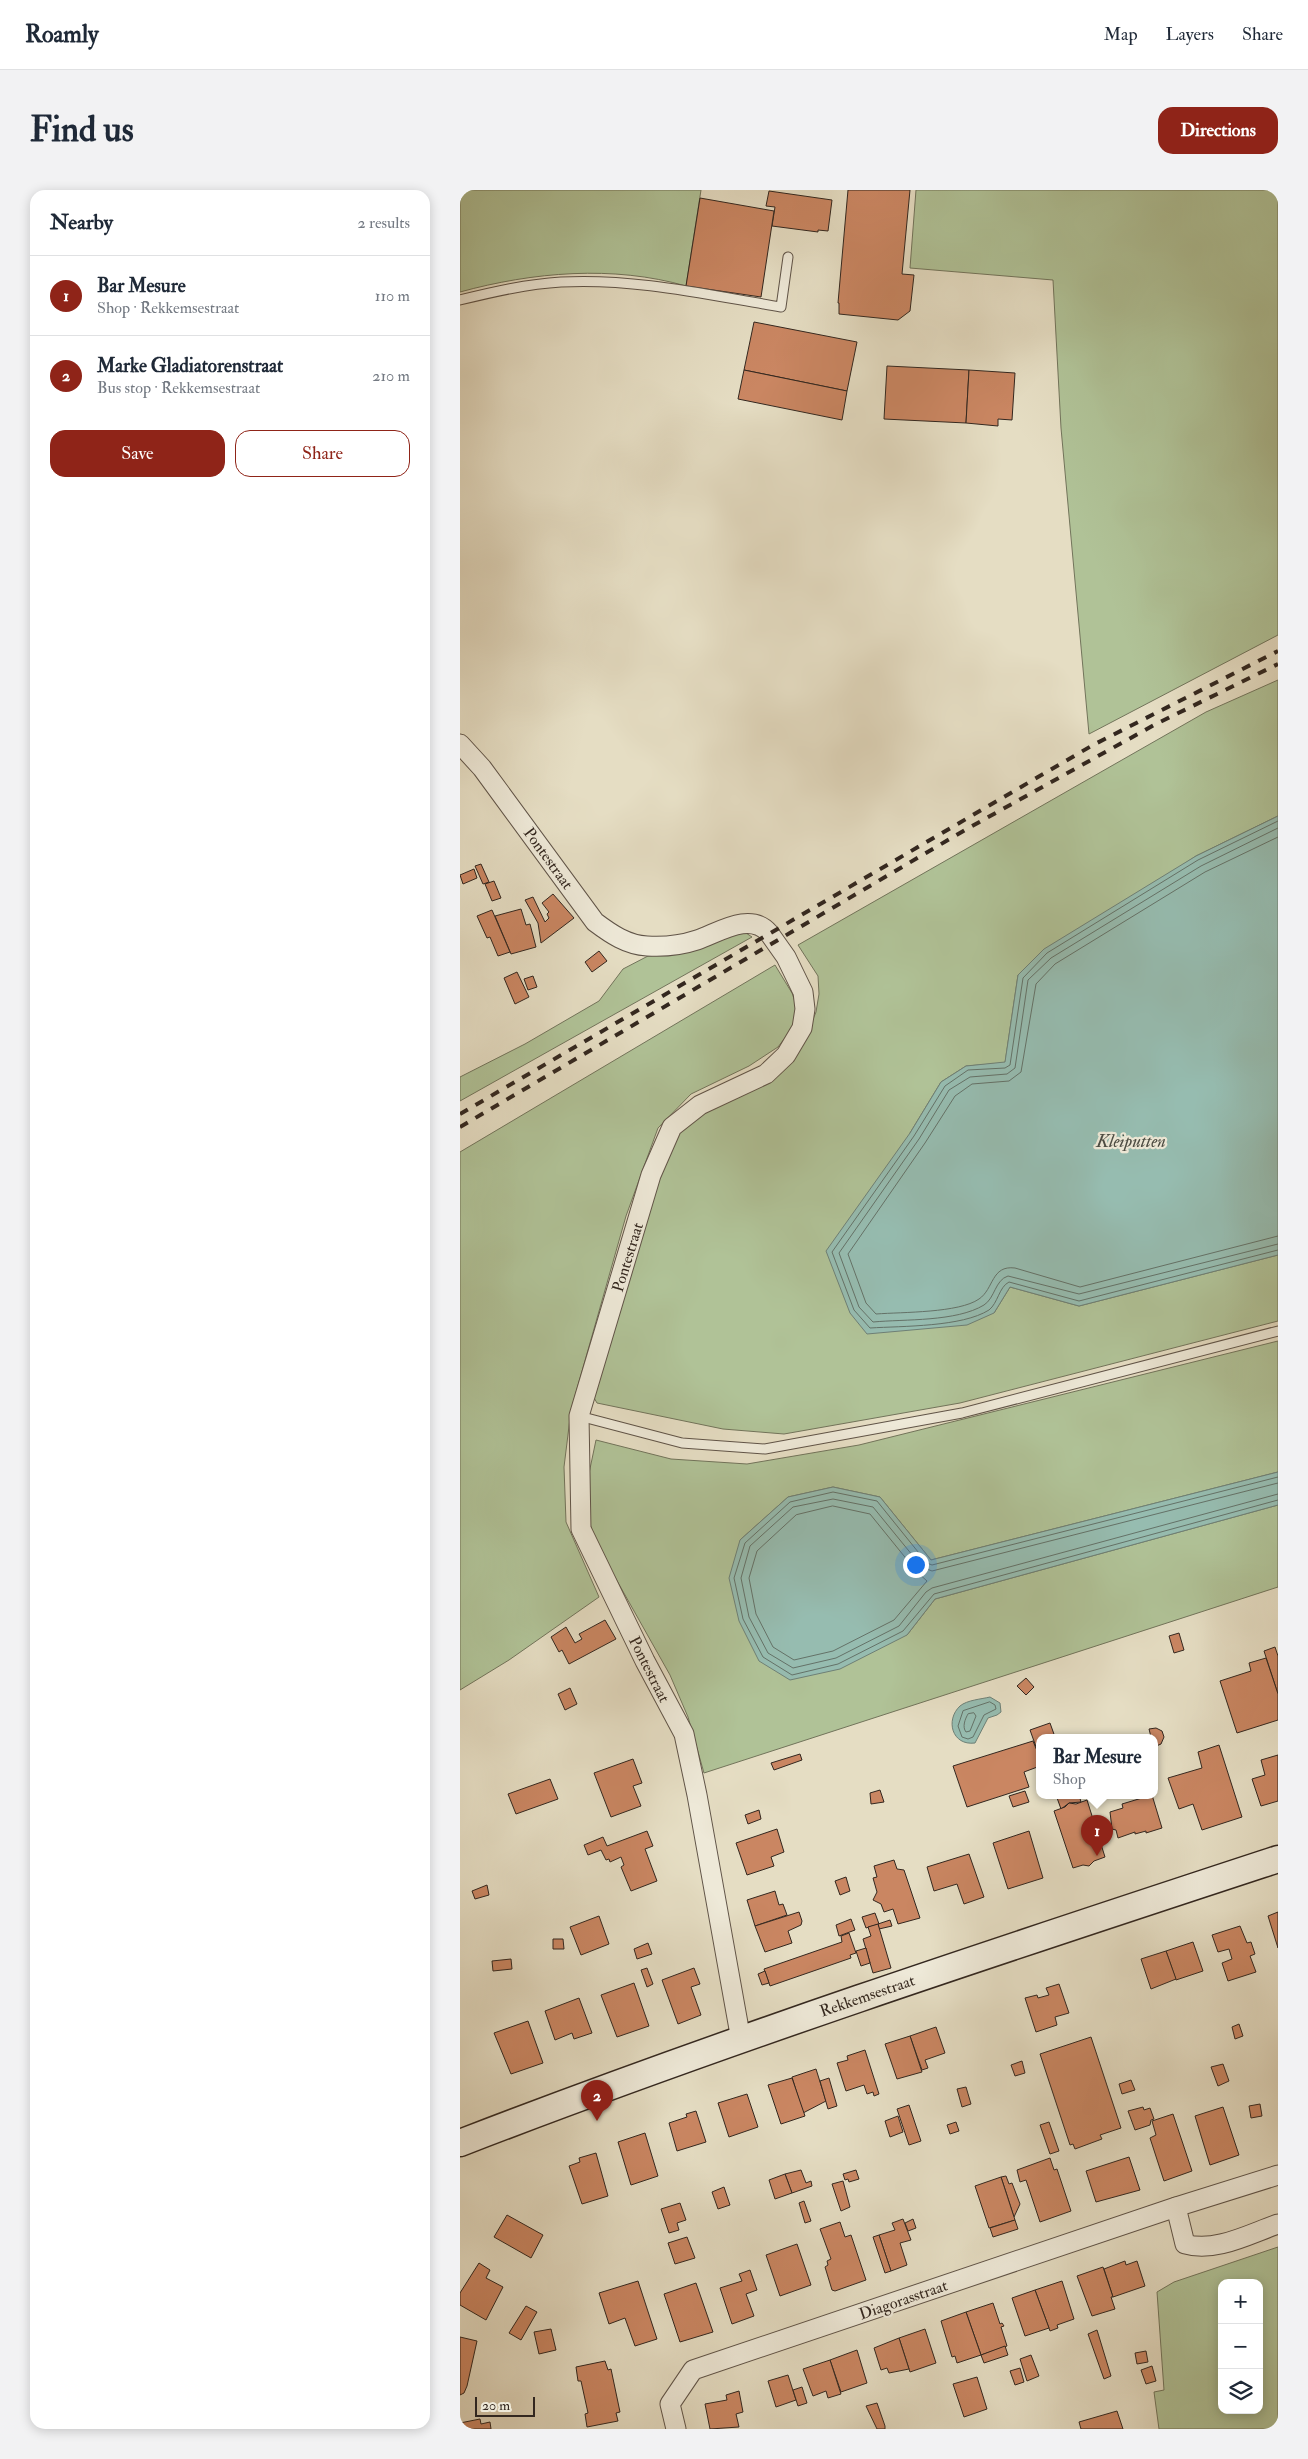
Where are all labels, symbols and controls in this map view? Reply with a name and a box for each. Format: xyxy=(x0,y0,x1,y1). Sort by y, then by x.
text: Roamly xyxy=(25,19,99,50)
text: Map xyxy=(1104,23,1138,46)
text: Layers xyxy=(1166,23,1214,46)
text: Share xyxy=(1242,23,1283,46)
button: Directions xyxy=(1158,107,1278,154)
text: Find us xyxy=(30,108,134,152)
text: Nearby xyxy=(50,209,113,236)
text: 2 results xyxy=(357,213,410,233)
text: Bar Mesure xyxy=(97,274,186,298)
text: 1 xyxy=(63,286,69,306)
text: 110 m xyxy=(375,286,410,306)
text: Shop · Rekkemsestraat xyxy=(97,298,239,318)
text: Marke Gladiatorenstraat xyxy=(97,354,283,378)
text: 2 xyxy=(62,366,70,386)
text: 210 m xyxy=(372,366,410,386)
text: Bus stop · Rekkemsestraat xyxy=(97,378,260,398)
button: Save xyxy=(50,430,225,477)
button: Share xyxy=(235,430,410,477)
street label: Pontestraat xyxy=(519,824,577,893)
water label: Kleiputten xyxy=(1095,1130,1166,1153)
street label: Pontestraat xyxy=(608,1220,648,1294)
your location xyxy=(903,1552,929,1578)
street label: Pontestraat xyxy=(624,1633,674,1706)
popup xyxy=(1036,1734,1158,1799)
text: Bar Mesure xyxy=(1053,1745,1141,1769)
text: Shop xyxy=(1053,1769,1086,1789)
pin: 1 xyxy=(1081,1815,1113,1856)
street label: Rekkemsestraat xyxy=(817,1970,918,2022)
pin: 2 xyxy=(581,2080,613,2121)
street label: Diagorasstraat xyxy=(856,2275,950,2324)
map controls xyxy=(1218,2279,1263,2414)
button: + xyxy=(1218,2279,1263,2324)
button: − xyxy=(1218,2324,1263,2369)
button: layers xyxy=(1218,2369,1263,2414)
scale bar xyxy=(475,2394,535,2417)
text: 20 m xyxy=(482,2397,510,2414)

